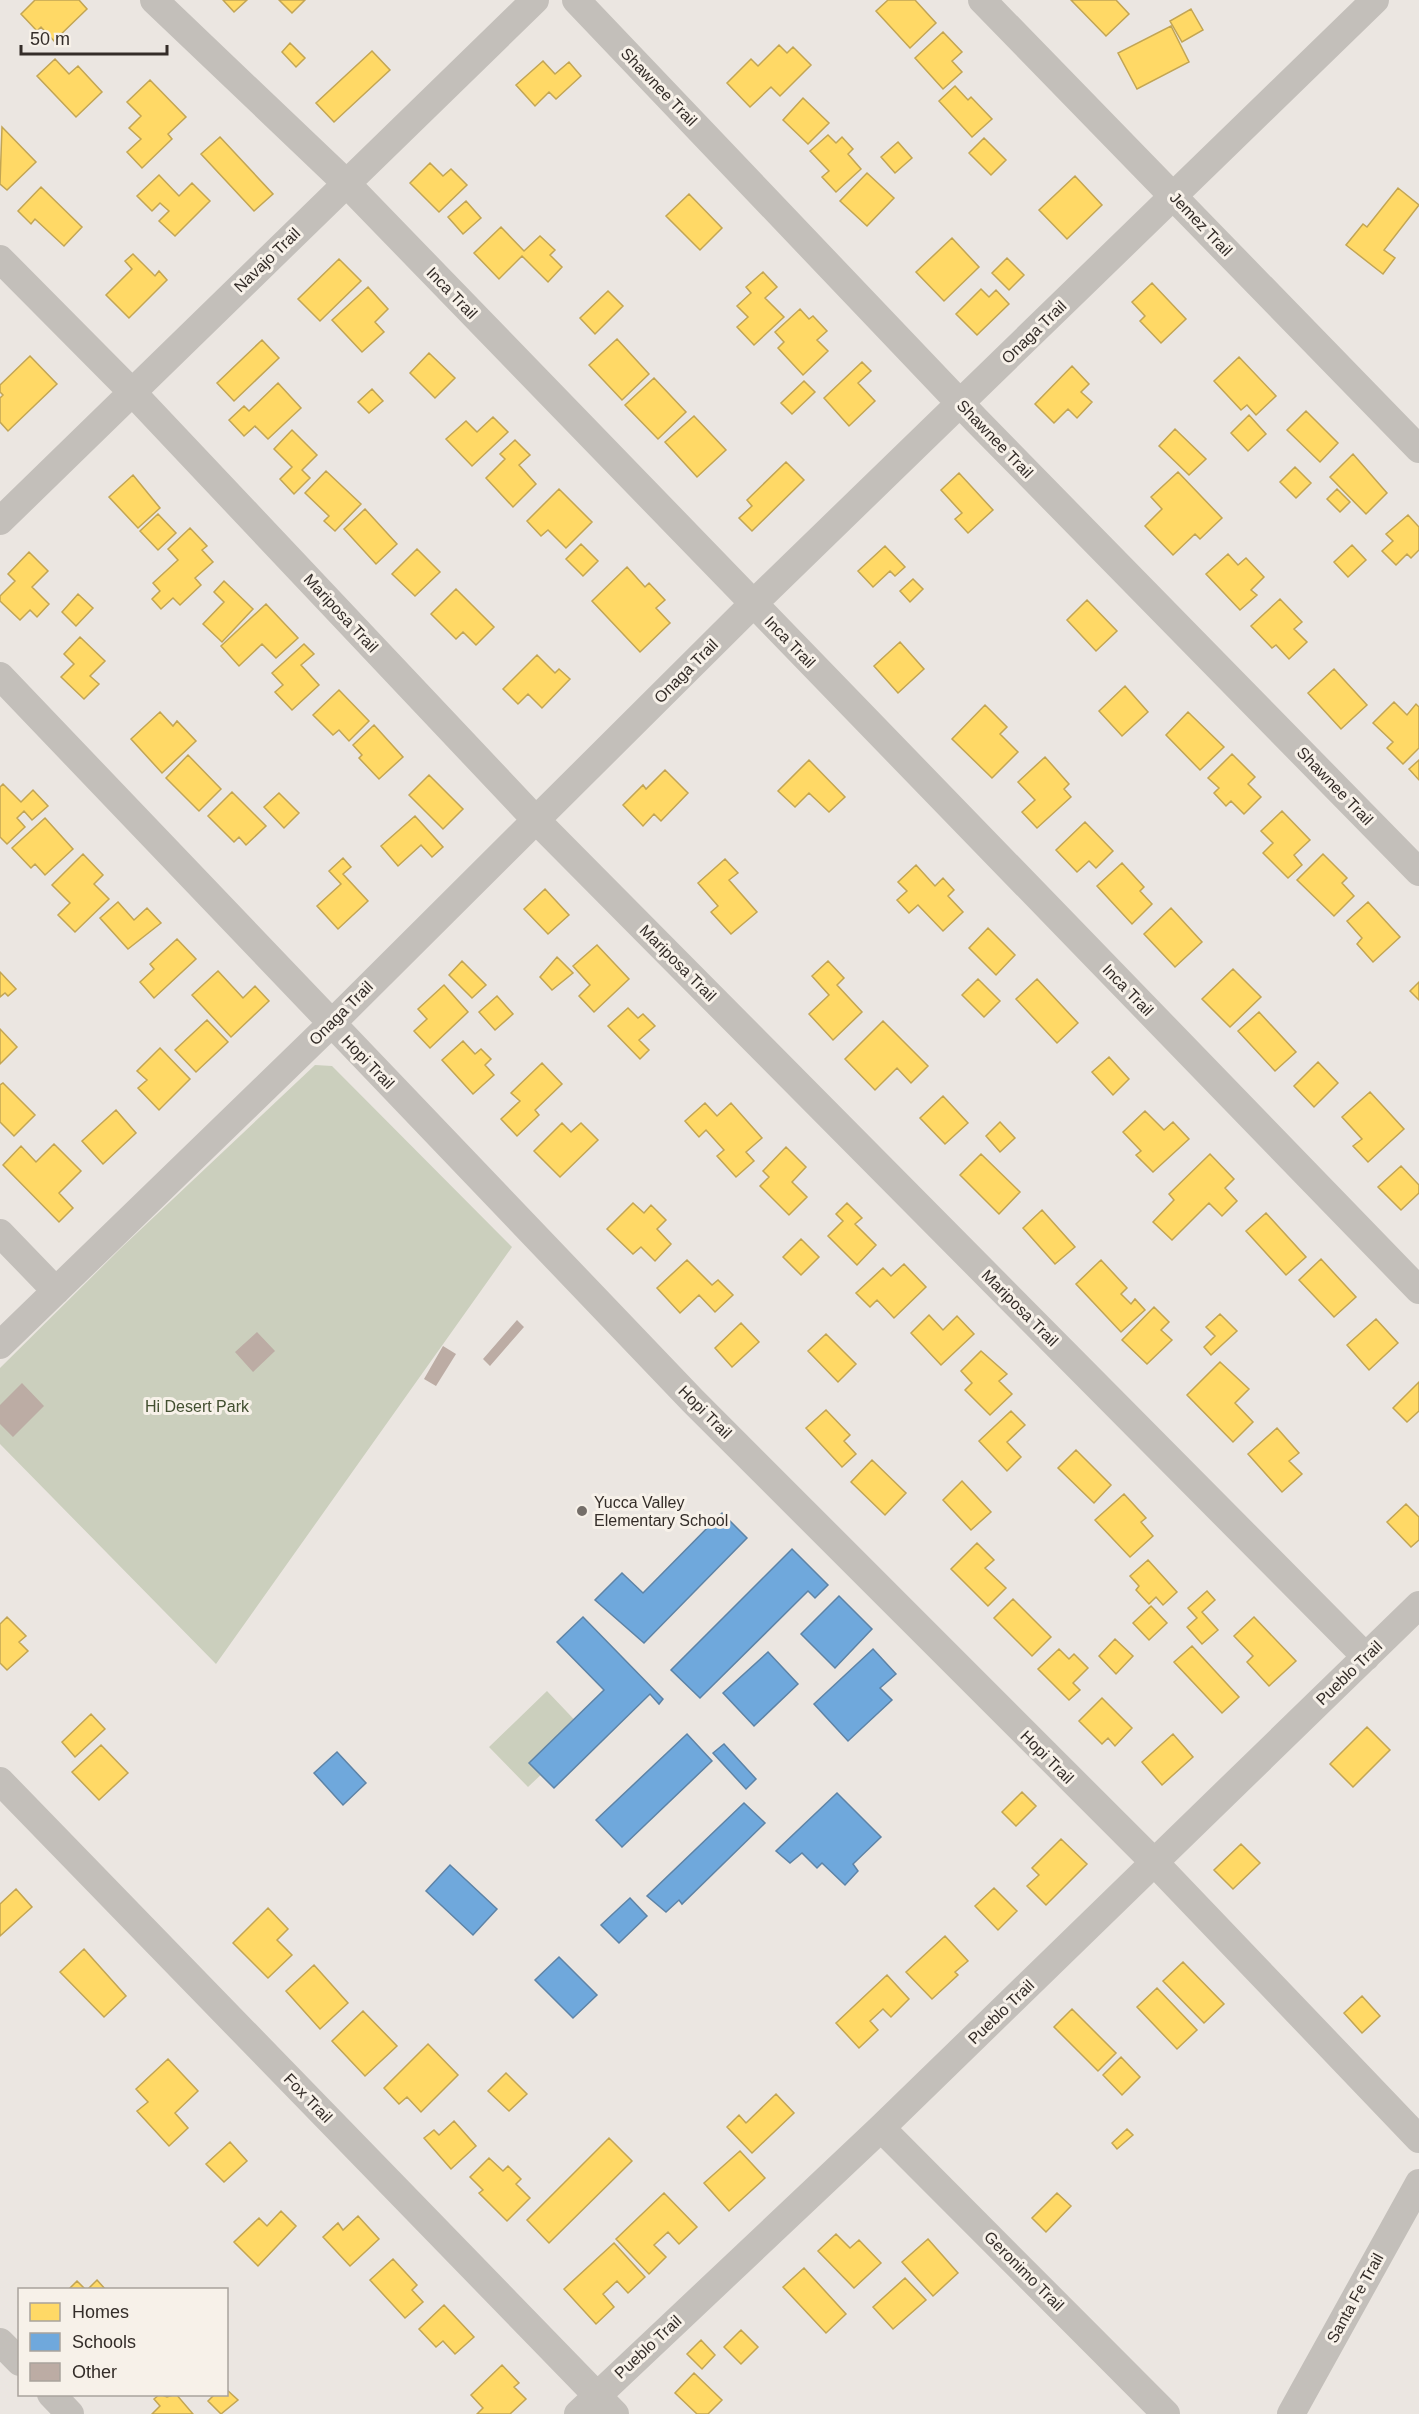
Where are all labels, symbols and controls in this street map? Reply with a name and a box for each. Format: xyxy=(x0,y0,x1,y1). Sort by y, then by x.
scale bar xyxy=(21,18,166,56)
text: 50 m xyxy=(30,29,70,49)
street label: Shawnee Trail xyxy=(618,45,700,129)
street label: Jemez Trail xyxy=(1166,189,1236,259)
street label: Navajo Trail xyxy=(231,225,303,295)
street label: Inca Trail xyxy=(423,264,481,322)
street label: Onaga Trail xyxy=(998,297,1070,367)
street label: Shawnee Trail xyxy=(954,397,1036,481)
street label: Mariposa Trail xyxy=(301,570,381,656)
street label: Inca Trail xyxy=(761,613,819,671)
street label: Onaga Trail xyxy=(651,636,721,706)
street label: Shawnee Trail xyxy=(1294,744,1376,828)
street label: Mariposa Trail xyxy=(636,921,720,1005)
street label: Inca Trail xyxy=(1099,961,1157,1019)
street label: Onaga Trail xyxy=(306,978,376,1048)
street label: Hopi Trail xyxy=(338,1032,398,1092)
street label: Mariposa Trail xyxy=(978,1266,1062,1350)
street label: Hopi Trail xyxy=(675,1382,735,1442)
park label: Hi Desert Park xyxy=(145,1398,250,1415)
place label: Yucca Valley Elementary School xyxy=(594,1494,728,1529)
marker: Yucca Valley Elementary School xyxy=(575,1504,589,1518)
street label: Pueblo Trail xyxy=(1313,1638,1385,1708)
street label: Hopi Trail xyxy=(1017,1727,1077,1787)
street label: Pueblo Trail xyxy=(965,1977,1037,2047)
street label: Fox Trail xyxy=(281,2070,335,2126)
street label: Geronimo Trail xyxy=(981,2228,1067,2314)
street label: Santa Fe Trail xyxy=(1323,2250,1387,2346)
legend xyxy=(18,2288,228,2396)
text: Homes xyxy=(72,2302,129,2322)
street label: Pueblo Trail xyxy=(611,2312,685,2382)
text: Schools xyxy=(72,2332,136,2352)
text: Other xyxy=(72,2362,117,2382)

